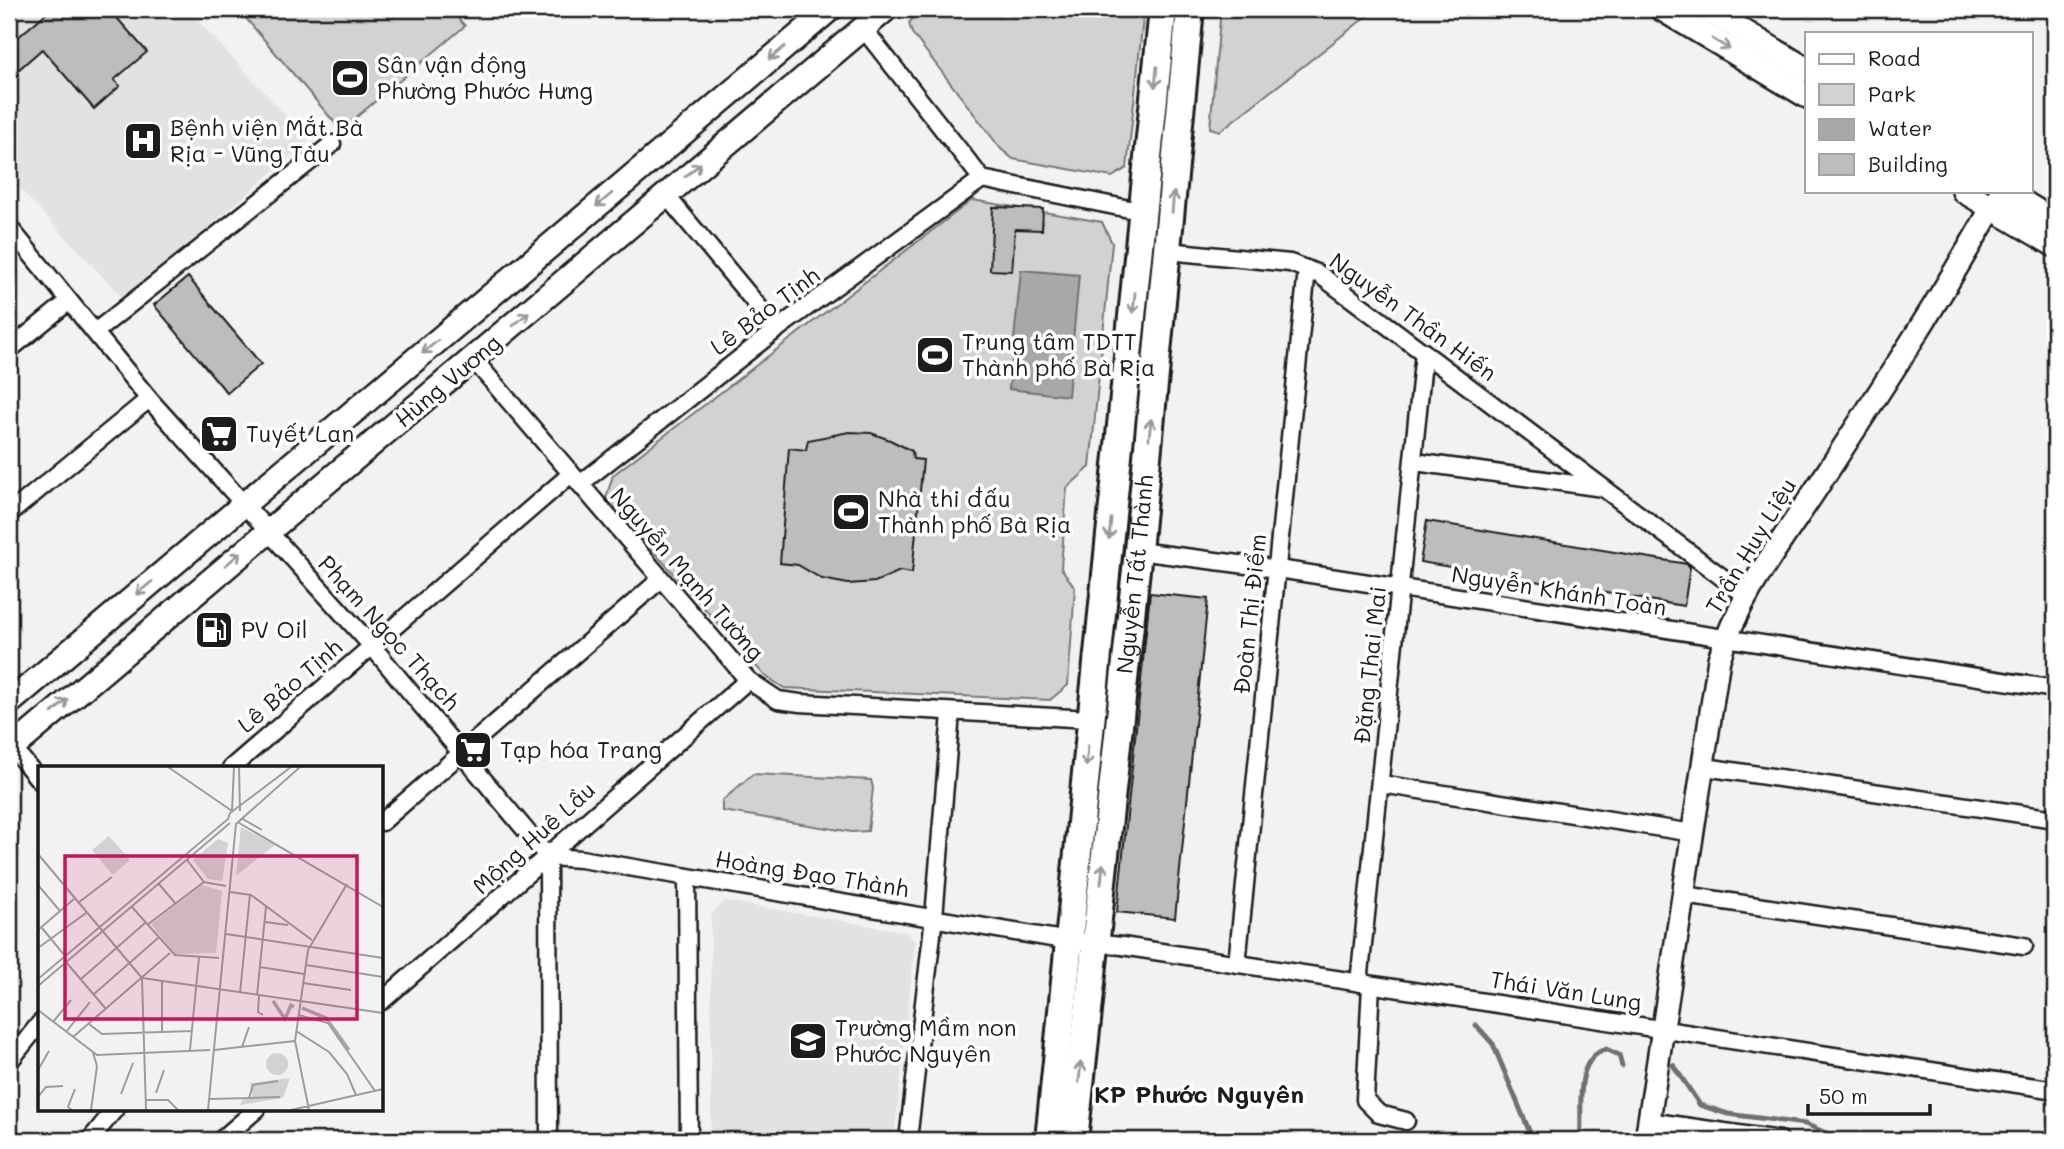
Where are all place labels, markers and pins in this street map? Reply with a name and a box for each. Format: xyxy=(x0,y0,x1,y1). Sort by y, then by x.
place label: Sân vận động Phường Phước Hưng xyxy=(377,49,593,105)
sports icon: Sân vận động Phường Phước Hưng xyxy=(329,57,371,99)
place label: Bệnh viện Mắt Bà Rịa - Vũng Tàu xyxy=(170,112,364,168)
hospital icon: Bệnh viện Mắt Bà Rịa - Vũng Tàu xyxy=(122,120,164,162)
place label: Trung tâm TDTT Thành phố Bà Rịa xyxy=(962,326,1155,382)
sports icon: Trung tâm TDTT Thành phố Bà Rịa xyxy=(914,334,956,376)
supermarket icon: Tuyết Lan xyxy=(198,413,240,455)
place label: Tuyết Lan xyxy=(246,418,354,448)
place label: Nhà thi đấu Thành phố Bà Rịa xyxy=(878,483,1071,539)
sports icon: Nhà thi đấu Thành phố Bà Rịa xyxy=(830,491,872,533)
fuel station icon: PV Oil xyxy=(193,609,235,651)
place label: PV Oil xyxy=(241,614,308,644)
supermarket icon: Tạp hóa Trang xyxy=(452,729,494,771)
place label: Tạp hóa Trang xyxy=(500,734,662,764)
place label: Trường Mầm non Phước Nguyên xyxy=(835,1012,1017,1068)
school or university icon: Trường Mầm non Phước Nguyên xyxy=(787,1020,829,1062)

